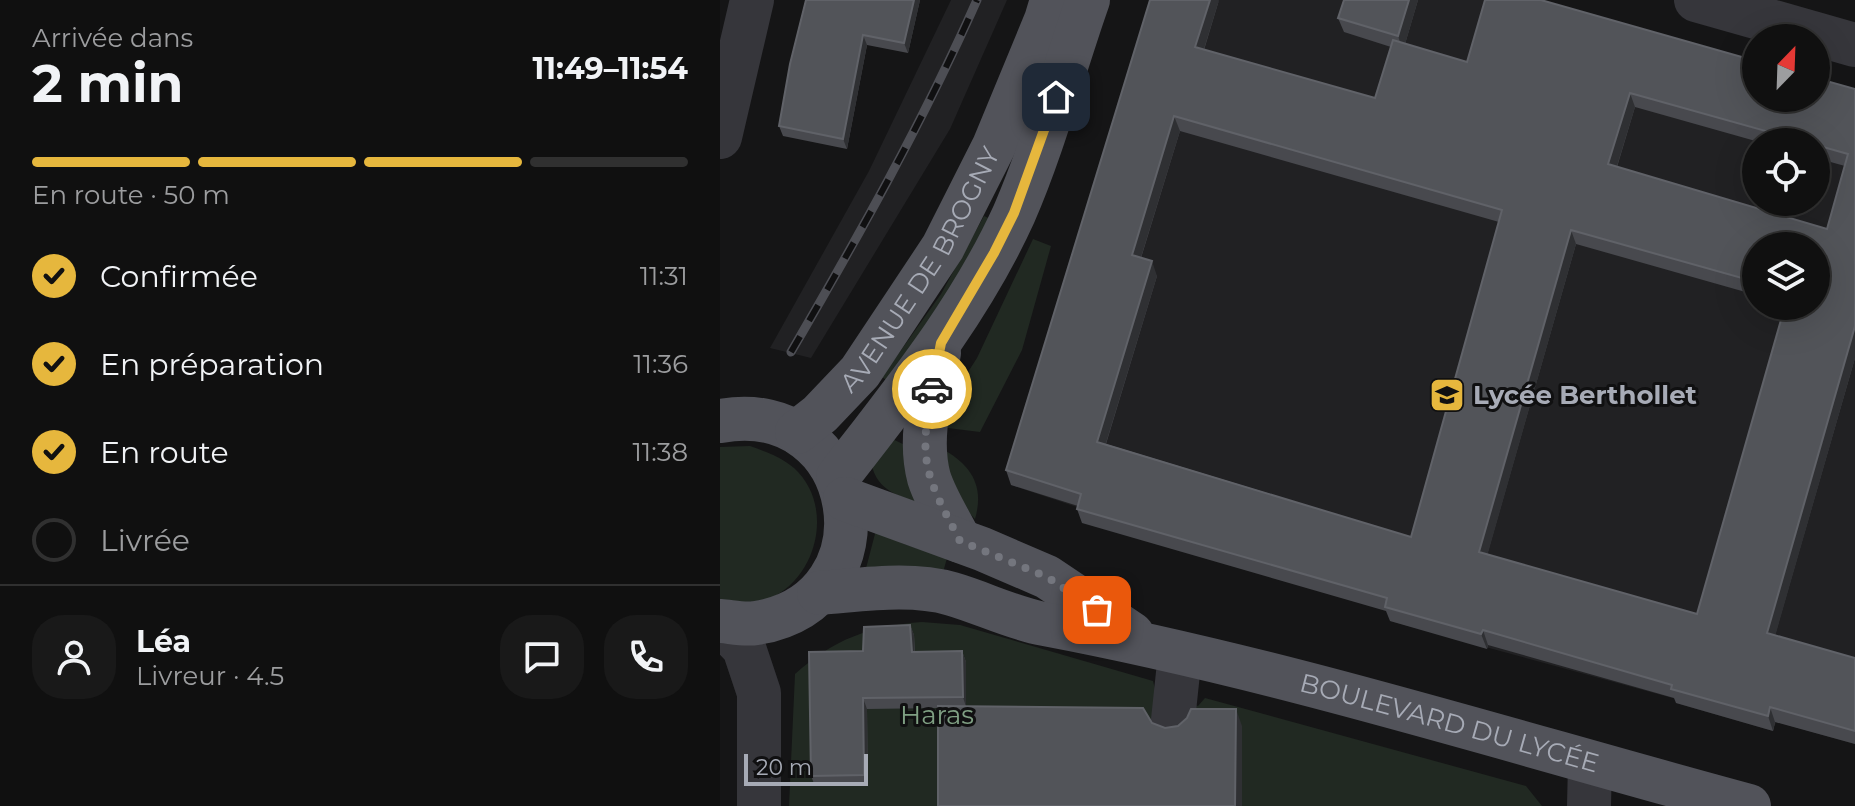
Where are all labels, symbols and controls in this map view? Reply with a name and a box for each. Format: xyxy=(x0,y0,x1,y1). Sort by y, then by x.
text: Arrivée dans xyxy=(32,22,193,54)
north arrow xyxy=(1742,24,1830,112)
map controls xyxy=(1742,24,1830,320)
text: 11:49–11:54 xyxy=(533,50,688,87)
text: 2 min xyxy=(32,52,184,115)
pin xyxy=(1022,63,1090,131)
icon: home xyxy=(1034,75,1078,119)
button: locate xyxy=(1742,128,1830,216)
street label: AVENUE DE BROGNY xyxy=(833,141,1007,399)
text: En route · 50 m xyxy=(32,179,230,211)
button: layers xyxy=(1742,232,1830,320)
icon: check xyxy=(32,254,76,298)
text: Confirmée xyxy=(100,258,258,295)
text: 11:31 xyxy=(640,260,688,292)
icon: check xyxy=(32,342,76,386)
text: En préparation xyxy=(100,346,324,383)
text: 11:36 xyxy=(633,348,688,380)
courier xyxy=(892,349,972,429)
icon: car xyxy=(910,367,954,411)
school or university icon: Lycée Berthollet xyxy=(1428,376,1466,414)
place label: Lycée Berthollet xyxy=(1473,379,1697,411)
icon: check xyxy=(32,430,76,474)
text: En route xyxy=(100,434,229,471)
text: 11:38 xyxy=(632,436,688,468)
text: Livrée xyxy=(100,522,190,559)
pin xyxy=(1063,576,1131,644)
icon: bag xyxy=(1075,588,1119,632)
button: person xyxy=(32,615,116,699)
button: chat xyxy=(500,615,584,699)
button: phone xyxy=(604,615,688,699)
text: Léa xyxy=(136,623,191,660)
text: Livreur · 4.5 xyxy=(136,660,284,692)
street label: BOULEVARD DU LYCÉE xyxy=(1296,667,1602,780)
park label: Haras xyxy=(900,699,974,731)
scale bar xyxy=(744,750,868,786)
text: 20 m xyxy=(756,754,812,781)

